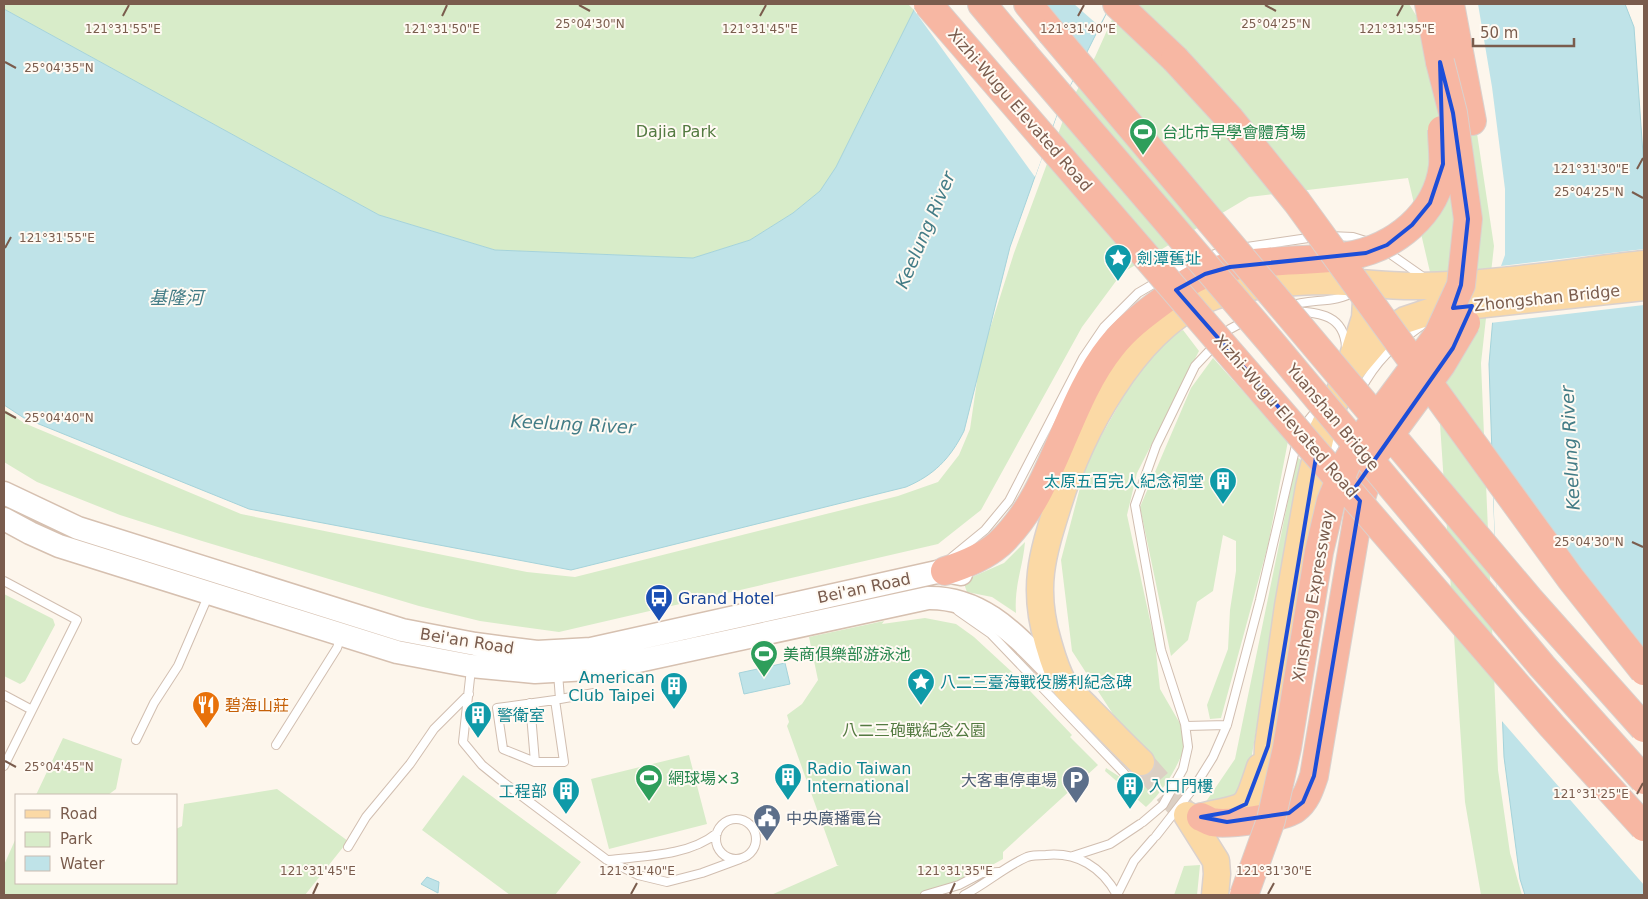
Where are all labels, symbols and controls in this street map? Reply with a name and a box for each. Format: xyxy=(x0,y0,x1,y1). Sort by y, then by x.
scale bar xyxy=(1473,15,1574,47)
text: 25°04'30"N xyxy=(555,17,625,31)
text: 25°04'25"N xyxy=(1241,17,1311,31)
text: 121°31'55"E xyxy=(85,22,161,36)
text: 121°31'50"E xyxy=(404,22,480,36)
text: 121°31'45"E xyxy=(722,22,798,36)
text: 121°31'40"E xyxy=(1040,22,1116,36)
text: 121°31'35"E xyxy=(1359,22,1435,36)
text: 50 m xyxy=(1480,24,1518,42)
street label: Xizhi-Wugu Elevated Road xyxy=(944,25,1096,195)
text: 25°04'35"N xyxy=(24,61,94,75)
sports icon: 台北市早學會體育場 xyxy=(1128,117,1158,156)
park label: Dajia Park xyxy=(636,122,717,141)
place label: 台北市早學會體育場 xyxy=(1162,123,1306,142)
text: 121°31'30"E xyxy=(1553,162,1629,176)
water label: Keelung River xyxy=(891,167,960,292)
text: 25°04'25"N xyxy=(1554,185,1624,199)
text: 121°31'55"E xyxy=(19,231,95,245)
place icon: 劍潭舊址 xyxy=(1103,243,1133,282)
place label: 劍潭舊址 xyxy=(1137,249,1201,268)
street label: Zhongshan Bridge xyxy=(1473,281,1621,315)
water label: 基隆河 xyxy=(149,287,206,308)
street label: Xizhi-Wugu Elevated Road xyxy=(1210,331,1362,501)
street label: Yuanshan Bridge xyxy=(1282,359,1383,474)
water label: Keelung River xyxy=(1556,383,1584,511)
water label: Keelung River xyxy=(510,410,638,438)
text: 25°04'40"N xyxy=(24,411,94,425)
building icon: 太原五百完人紀念祠堂 xyxy=(1208,466,1238,505)
place label: 太原五百完人紀念祠堂 xyxy=(1044,472,1204,491)
street label: Xinsheng Expressway xyxy=(1289,509,1337,683)
text: 25°04'30"N xyxy=(1554,535,1624,549)
street label: Bei'an Road xyxy=(816,569,912,607)
bus stop icon: Grand Hotel xyxy=(644,583,674,622)
place label: Grand Hotel xyxy=(678,589,775,608)
street label: Bei'an Road xyxy=(419,624,515,658)
sports icon: 美商俱樂部游泳池 xyxy=(749,639,779,678)
place label: 美商俱樂部游泳池 xyxy=(783,645,911,664)
place icon: 八二三臺海戰役勝利紀念碑 xyxy=(906,667,936,706)
place label: American Club Taipei xyxy=(568,668,655,705)
building icon: American Club Taipei xyxy=(659,671,689,710)
place label: 八二三臺海戰役勝利紀念碑 xyxy=(940,673,1132,692)
restaurant icon: 碧海山莊 xyxy=(191,690,221,729)
place label: 碧海山莊 xyxy=(225,696,289,715)
building icon: 警衛室 xyxy=(463,700,493,739)
place label: 警衛室 xyxy=(497,706,545,725)
park label: 八二三砲戰紀念公園 xyxy=(842,721,986,740)
place label: Radio Taiwan International xyxy=(807,759,911,796)
text: 25°04'45"N xyxy=(24,760,94,774)
building icon: Radio Taiwan International xyxy=(773,762,803,801)
sports icon: 網球場×3 xyxy=(634,763,664,802)
parking icon: 大客車停車場 xyxy=(1061,765,1091,804)
place label: 網球場×3 xyxy=(668,769,740,788)
place label: 大客車停車場 xyxy=(961,771,1057,790)
building icon: 入口門樓 xyxy=(1115,771,1145,810)
building icon: 工程部 xyxy=(551,776,581,815)
place label: 入口門樓 xyxy=(1149,777,1213,796)
place label: 工程部 xyxy=(499,782,547,801)
text: 121°31'25"E xyxy=(1553,787,1629,801)
legend xyxy=(15,794,178,884)
public building icon: 中央廣播電台 xyxy=(752,803,782,842)
text: Road xyxy=(60,805,98,823)
place label: 中央廣播電台 xyxy=(786,809,882,828)
text: Park xyxy=(60,830,93,848)
text: Water xyxy=(60,855,105,873)
text: 121°31'45"E xyxy=(280,864,356,878)
text: 121°31'40"E xyxy=(599,864,675,878)
text: 121°31'35"E xyxy=(917,864,993,878)
text: 121°31'30"E xyxy=(1236,864,1312,878)

